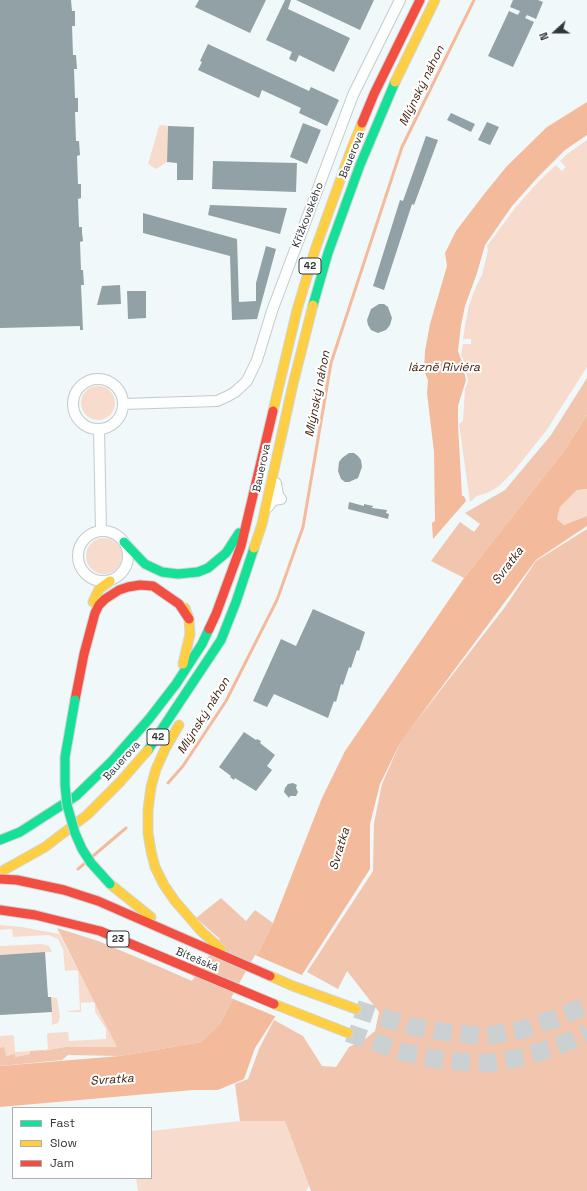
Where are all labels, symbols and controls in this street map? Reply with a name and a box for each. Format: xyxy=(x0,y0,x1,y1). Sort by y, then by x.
north arrow xyxy=(535,12,575,52)
text: N xyxy=(536,30,552,42)
water label: Mlýnský náhon xyxy=(396,43,448,129)
street label: Bauerova xyxy=(337,130,367,180)
street label: Křížkovského xyxy=(290,181,326,249)
road number: 42 xyxy=(299,258,321,274)
water label: Mlýnský náhon xyxy=(303,350,333,438)
water label: lázně Riviéra xyxy=(408,361,480,375)
street label: Bauerova xyxy=(250,443,274,493)
water label: Svratka xyxy=(489,544,527,588)
water label: Mlýnský náhon xyxy=(175,675,233,757)
road number: 42 xyxy=(147,729,169,745)
street label: Bauerova xyxy=(101,738,143,784)
water label: Svratka xyxy=(327,826,353,872)
road number: 23 xyxy=(107,931,129,947)
street label: Bítešská xyxy=(174,945,220,975)
water label: Svratka xyxy=(90,1071,134,1089)
legend xyxy=(12,1107,152,1179)
text: Fast xyxy=(50,1115,75,1131)
text: Slow xyxy=(50,1135,77,1151)
text: Jam xyxy=(50,1155,74,1171)

